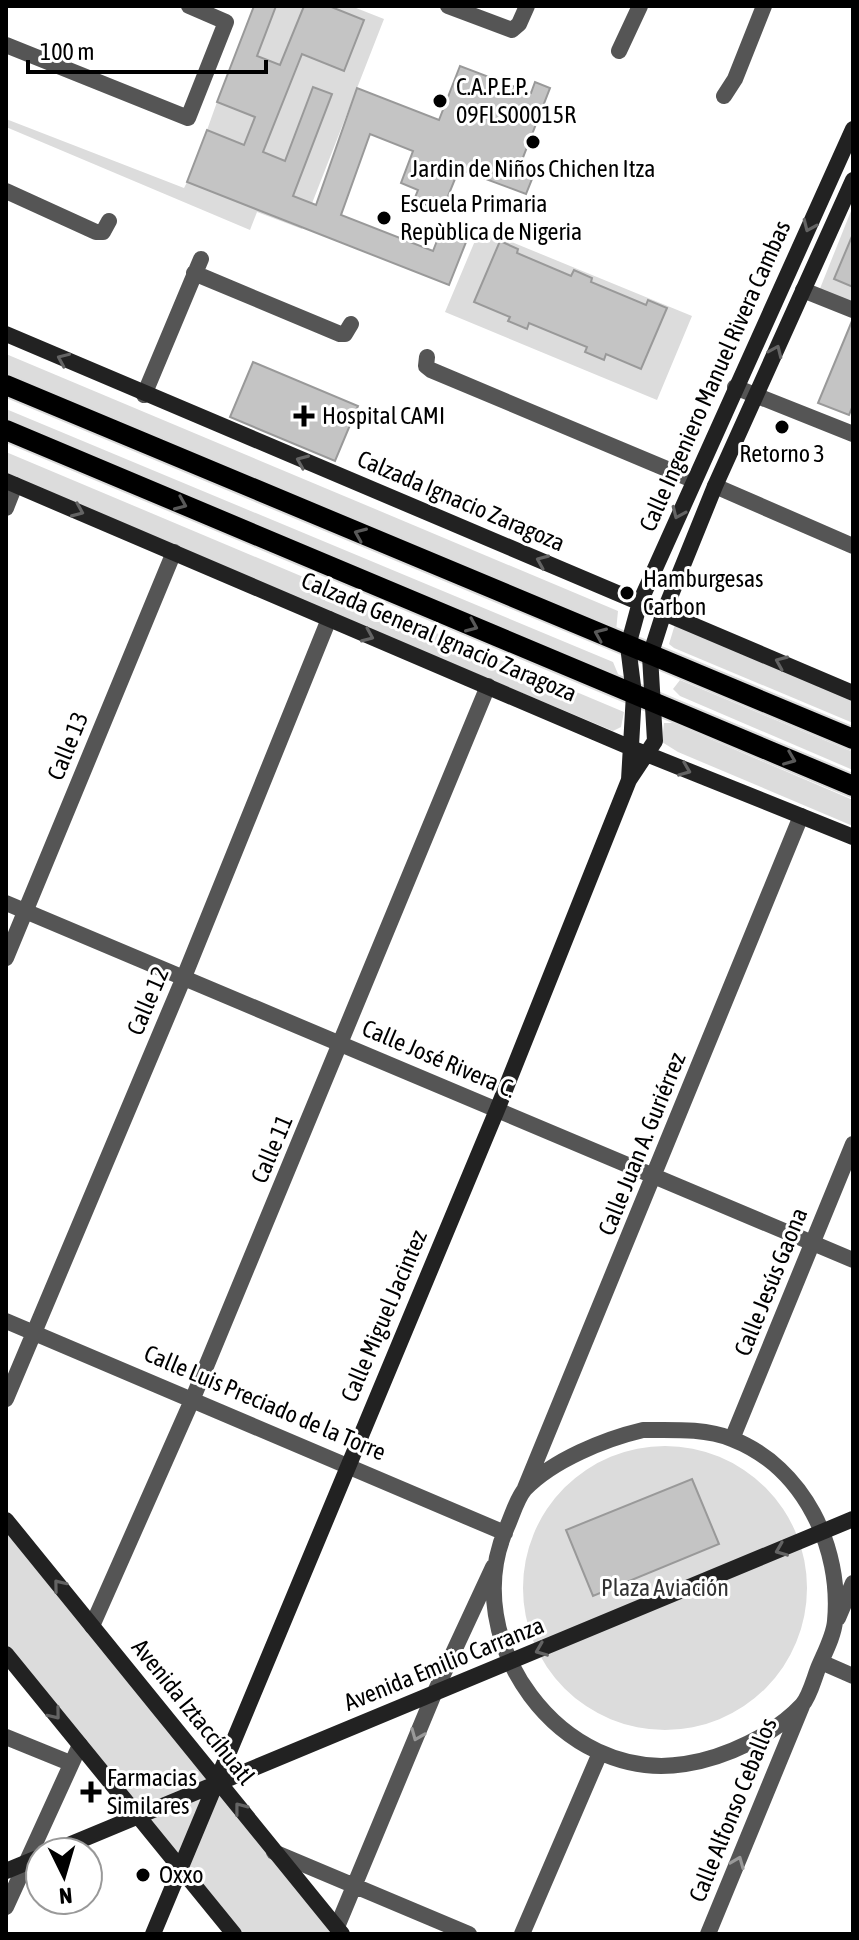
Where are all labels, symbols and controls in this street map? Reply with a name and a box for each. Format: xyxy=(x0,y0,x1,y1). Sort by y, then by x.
scale bar xyxy=(28,24,266,74)
text: 100 m xyxy=(40,38,94,65)
place label: C.A.P.E.P. 09FLS00015R xyxy=(456,73,576,128)
marker: C.A.P.E.P. 09FLS00015R xyxy=(431,92,449,110)
marker: Jardin de Niños Chichen Itza xyxy=(524,133,542,151)
place label: Jardin de Niños Chichen Itza xyxy=(411,155,655,182)
place label: Escuela Primaria Repùblica de Nigeria xyxy=(400,190,582,245)
marker: Escuela Primaria Repùblica de Nigeria xyxy=(375,209,393,227)
street label: Calle Ingeniero Manuel Rivera Cambas xyxy=(634,216,795,535)
one-way arrow xyxy=(803,218,819,232)
one-way arrow xyxy=(766,345,782,359)
one-way arrow xyxy=(57,352,71,368)
place label: Hospital CAMI xyxy=(322,402,445,429)
marker: Hospital CAMI xyxy=(293,405,315,427)
marker: Retorno 3 xyxy=(773,418,791,436)
place label: Retorno 3 xyxy=(739,440,825,467)
street label: Calzada Ignacio Zaragoza xyxy=(353,445,569,556)
one-way arrow xyxy=(296,454,310,470)
one-way arrow xyxy=(173,494,187,510)
one-way arrow xyxy=(70,502,84,518)
one-way arrow xyxy=(672,505,688,520)
one-way arrow xyxy=(354,527,368,543)
one-way arrow xyxy=(536,555,550,571)
place label: Hamburgesas Carbon xyxy=(643,565,764,620)
street label: Calzada General Ignacio Zaragoza xyxy=(298,566,581,707)
marker: Hamburgesas Carbon xyxy=(618,584,636,602)
one-way arrow xyxy=(464,617,478,633)
one-way arrow xyxy=(360,626,374,642)
one-way arrow xyxy=(594,628,608,644)
one-way arrow xyxy=(775,656,789,672)
street label: Calle 13 xyxy=(42,708,93,784)
one-way arrow xyxy=(782,750,796,766)
one-way arrow xyxy=(677,760,691,777)
street label: Calle 12 xyxy=(121,963,174,1039)
street label: Calle José Rivera C. xyxy=(358,1014,520,1103)
street label: Calle Juan A. Guriérrez xyxy=(593,1048,691,1239)
street label: Calle 11 xyxy=(245,1111,298,1187)
street label: Calle Jesús Gaona xyxy=(729,1204,812,1360)
street label: Calle Miguel Jacintez xyxy=(335,1226,432,1406)
street label: Calle Luis Preciado de la Torre xyxy=(140,1339,390,1466)
one-way arrow xyxy=(775,1541,789,1557)
park label: Plaza Aviación xyxy=(601,1574,729,1601)
one-way arrow xyxy=(54,1579,68,1594)
street label: Avenida Emilio Carranza xyxy=(340,1611,548,1716)
street label: Avenida Iztaccíhuatl xyxy=(127,1634,261,1790)
one-way arrow xyxy=(535,1640,549,1656)
one-way arrow xyxy=(45,1705,60,1720)
street label: Calle Alfonso Ceballos xyxy=(683,1714,782,1906)
one-way arrow xyxy=(410,1727,427,1741)
place label: Farmacias Similares xyxy=(107,1764,197,1819)
marker: Farmacias Similares xyxy=(82,1783,100,1801)
one-way arrow xyxy=(236,1802,250,1817)
north arrow xyxy=(24,1836,104,1916)
one-way arrow xyxy=(728,1856,744,1870)
place label: Oxxo xyxy=(159,1861,203,1888)
marker: Oxxo xyxy=(134,1866,152,1884)
text: N xyxy=(58,1882,73,1909)

